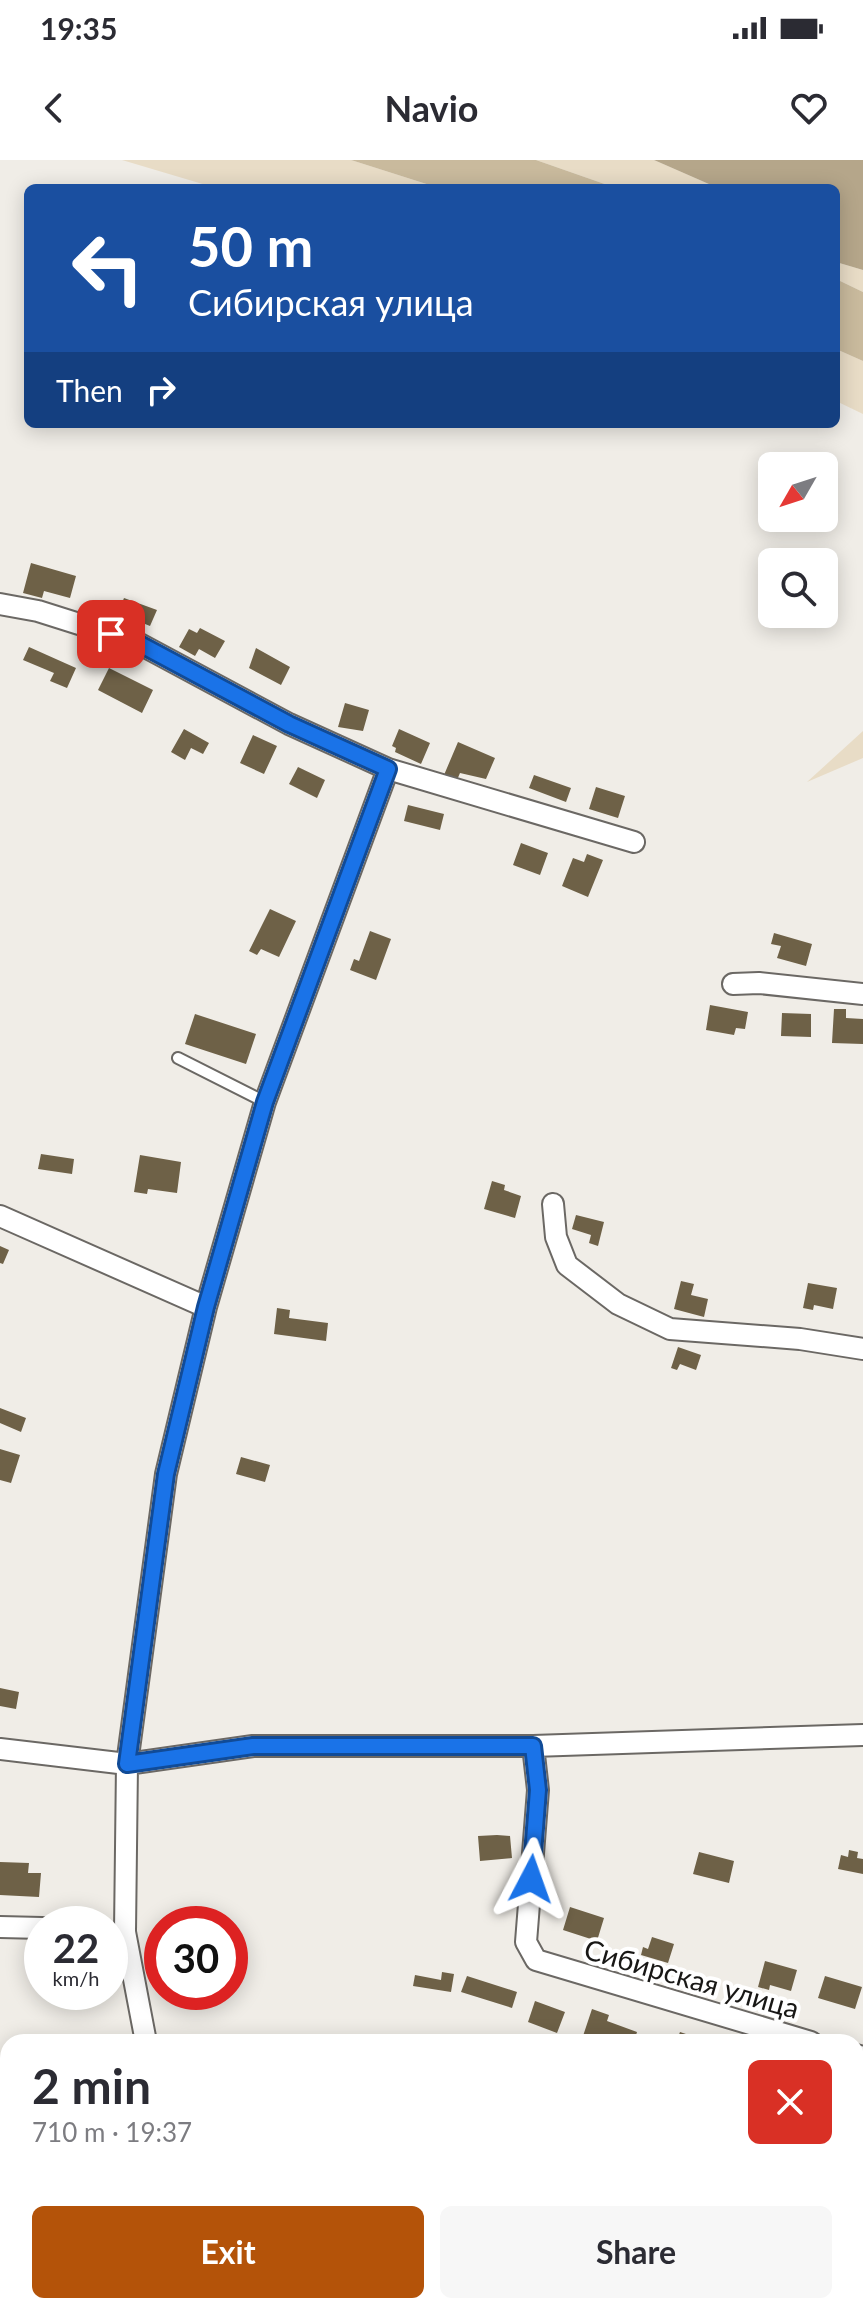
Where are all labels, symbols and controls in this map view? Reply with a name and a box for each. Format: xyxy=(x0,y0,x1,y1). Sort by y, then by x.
text: 19:35 xyxy=(40,10,117,46)
icon: back xyxy=(32,86,76,130)
text: Navio xyxy=(385,86,478,130)
icon: heart xyxy=(787,86,831,130)
text: 50 m xyxy=(188,212,313,279)
icon: left xyxy=(56,216,160,320)
text: Сибирская улица xyxy=(188,280,474,324)
icon: right xyxy=(139,368,183,412)
text: Then xyxy=(56,372,123,408)
north arrow xyxy=(758,452,838,532)
map controls xyxy=(758,452,838,628)
button: search xyxy=(758,548,838,628)
pin xyxy=(77,600,145,668)
icon: arrive xyxy=(89,612,133,656)
position arrow xyxy=(489,1837,573,1921)
speed limit sign: 30 xyxy=(144,1906,248,2010)
text: 22 xyxy=(53,1924,99,1972)
street label: Сибирская улица xyxy=(581,1931,803,2025)
text: km/h xyxy=(53,1966,99,1990)
text: 2 min xyxy=(32,2057,151,2114)
button: close xyxy=(748,2060,832,2144)
text: 710 m · 19:37 xyxy=(32,2116,192,2148)
button: Exit xyxy=(32,2206,424,2298)
button: Share xyxy=(440,2206,832,2298)

